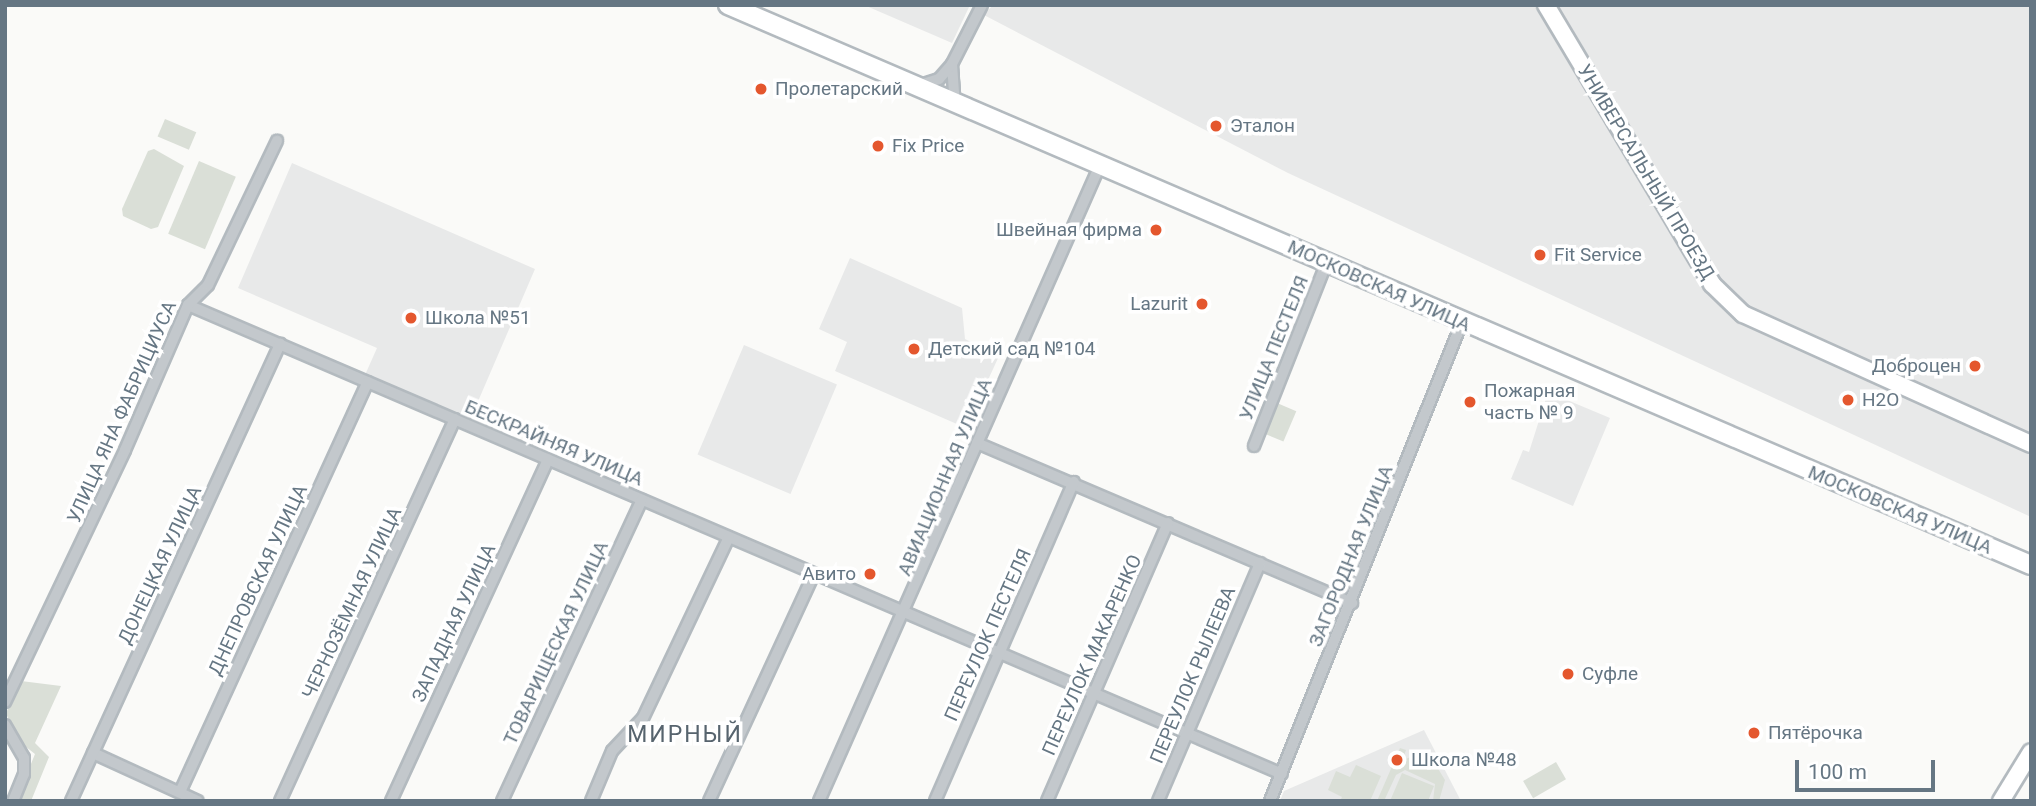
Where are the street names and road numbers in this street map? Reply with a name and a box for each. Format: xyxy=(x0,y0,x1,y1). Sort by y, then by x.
street label: УНИВЕРСАЛЬНЫЙ ПРОЕЗД xyxy=(1573,60,1719,284)
street label: МОСКОВСКАЯ УЛИЦА xyxy=(1284,235,1474,337)
street label: УЛИЦА ПЕСТЕЛЯ xyxy=(1235,272,1313,424)
street label: УЛИЦА ЯНА ФАБРИЦИУСА xyxy=(63,297,181,527)
street label: АВИАЦИОННАЯ УЛИЦА xyxy=(893,375,997,579)
street label: БЕСКРАЙНЯЯ УЛИЦА xyxy=(461,395,647,491)
street label: МОСКОВСКАЯ УЛИЦА xyxy=(1805,461,1995,559)
street label: ЗАГОРОДНАЯ УЛИЦА xyxy=(1304,462,1398,650)
street label: ДНЕПРОВСКАЯ УЛИЦА xyxy=(204,481,312,679)
street label: ДОНЕЦКАЯ УЛИЦА xyxy=(113,482,207,648)
street label: ЧЕРНОЗЁМНАЯ УЛИЦА xyxy=(298,504,406,702)
street label: ТОВАРИЩЕСКАЯ УЛИЦА xyxy=(499,538,613,748)
street label: ЗАПАДНАЯ УЛИЦА xyxy=(407,540,501,706)
street label: ПЕРЕУЛОК ПЕСТЕЛЯ xyxy=(940,545,1036,725)
street label: ПЕРЕУЛОК МАКАРЕНКО xyxy=(1037,551,1147,759)
street label: ПЕРЕУЛОК РЫЛЕЕВА xyxy=(1145,583,1241,767)

